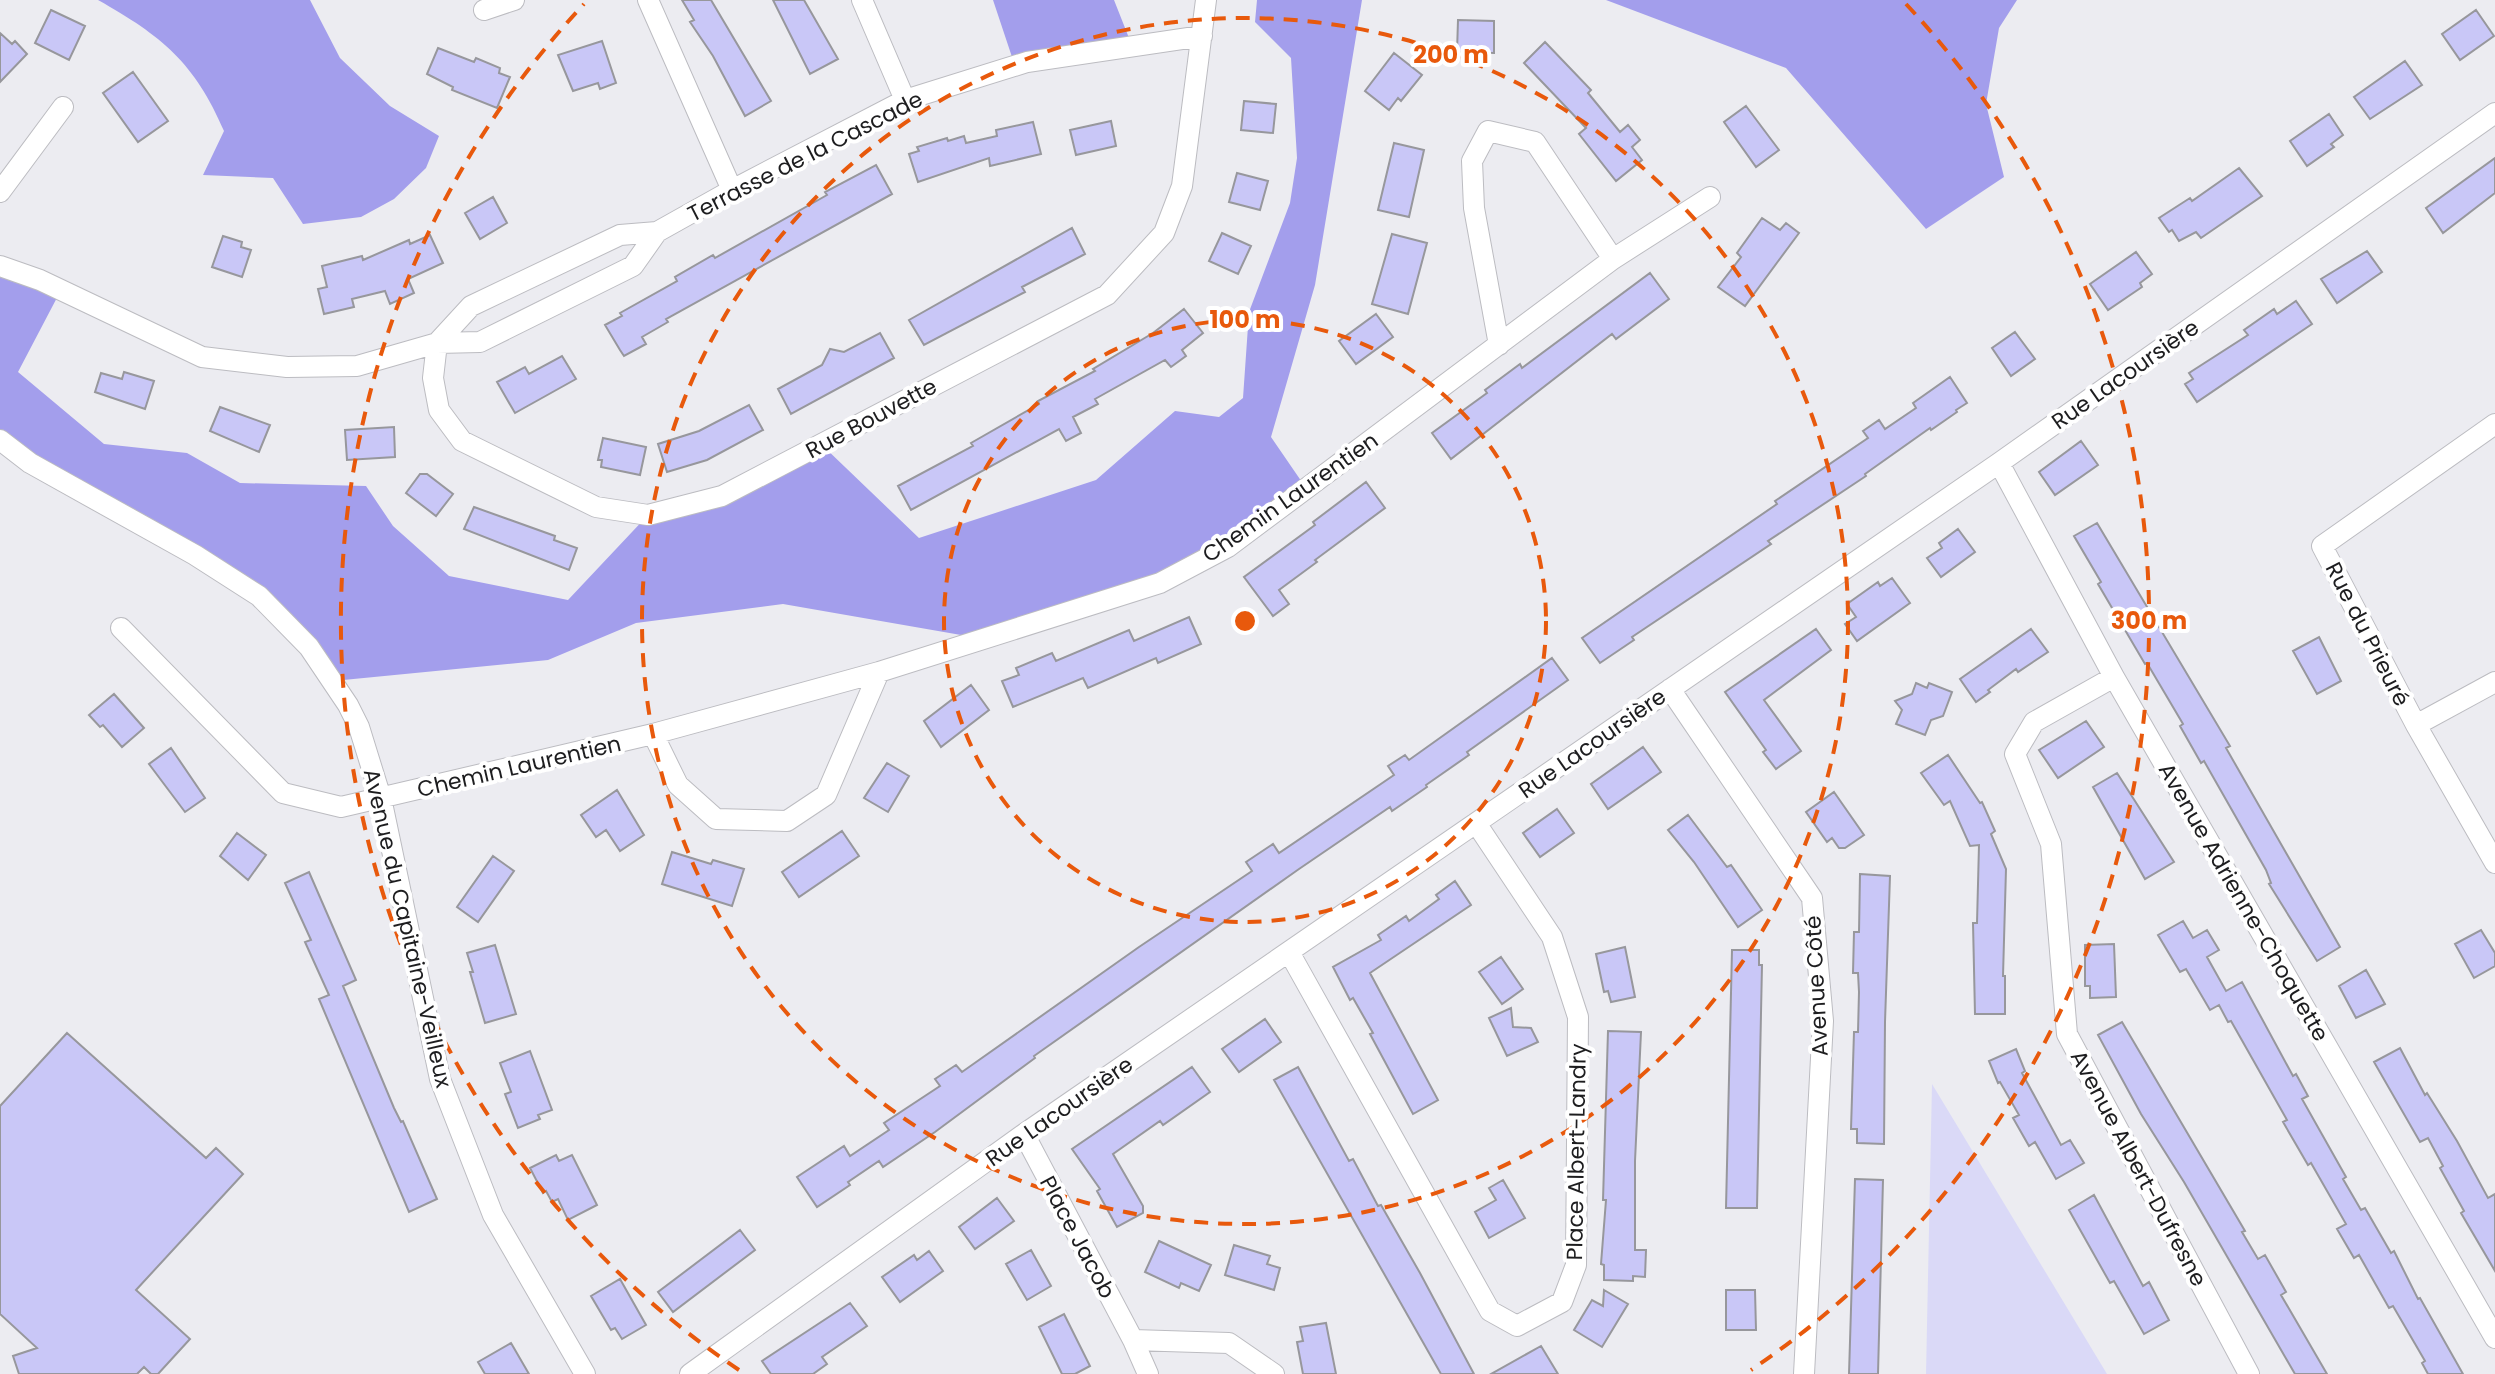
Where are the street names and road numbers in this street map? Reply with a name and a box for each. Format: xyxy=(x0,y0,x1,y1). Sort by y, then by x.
street label: Terrasse de la Cascade xyxy=(682,84,928,229)
street label: Rue Lacoursière xyxy=(2045,312,2205,437)
street label: Rue Bouvette xyxy=(800,371,942,466)
street label: Chemin Laurentien xyxy=(1196,425,1384,570)
street label: Rue du Prieuré xyxy=(2318,557,2417,712)
street label: Rue Lacoursière xyxy=(1512,681,1672,806)
street label: Chemin Laurentien xyxy=(414,728,624,805)
street label: Avenue Adrienne-Choquette xyxy=(2151,757,2336,1047)
street label: Avenue du Capitaine-Veilleux xyxy=(356,766,459,1091)
street label: Avenue Côté xyxy=(1797,915,1836,1057)
street label: Place Albert-Landry xyxy=(1559,1043,1594,1261)
street label: Avenue Albert-Dufresne xyxy=(2063,1045,2214,1292)
street label: Rue Lacoursière xyxy=(979,1049,1139,1174)
street label: Place Jacob xyxy=(1032,1170,1123,1304)

